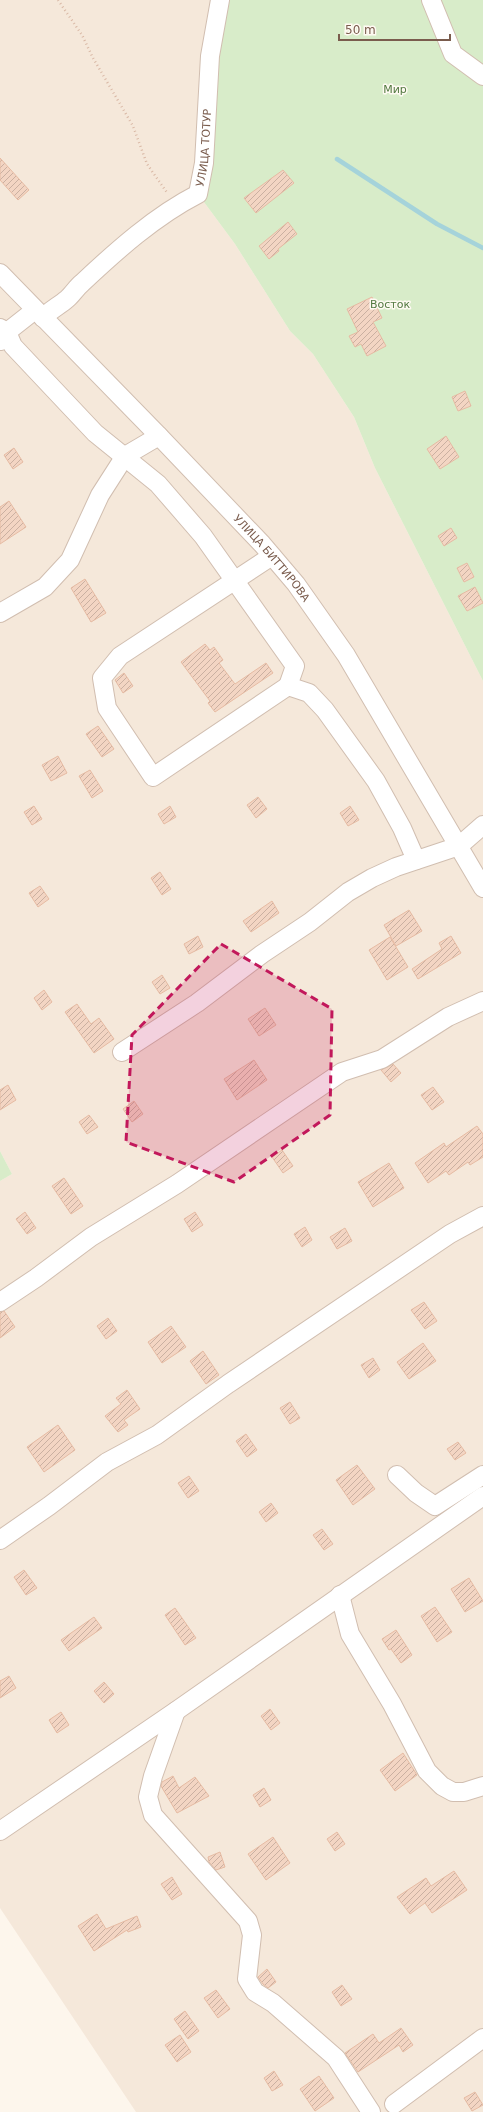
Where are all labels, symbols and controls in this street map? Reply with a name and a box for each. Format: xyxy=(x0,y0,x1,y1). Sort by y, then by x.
scale bar xyxy=(339,16,450,42)
text: 50 m xyxy=(345,23,376,37)
park label: Мир xyxy=(383,83,407,96)
street label: УЛИЦА ТОТУР xyxy=(194,108,214,188)
park label: Восток xyxy=(370,298,410,311)
street label: УЛИЦА БИТТИРОВА xyxy=(231,512,313,605)

